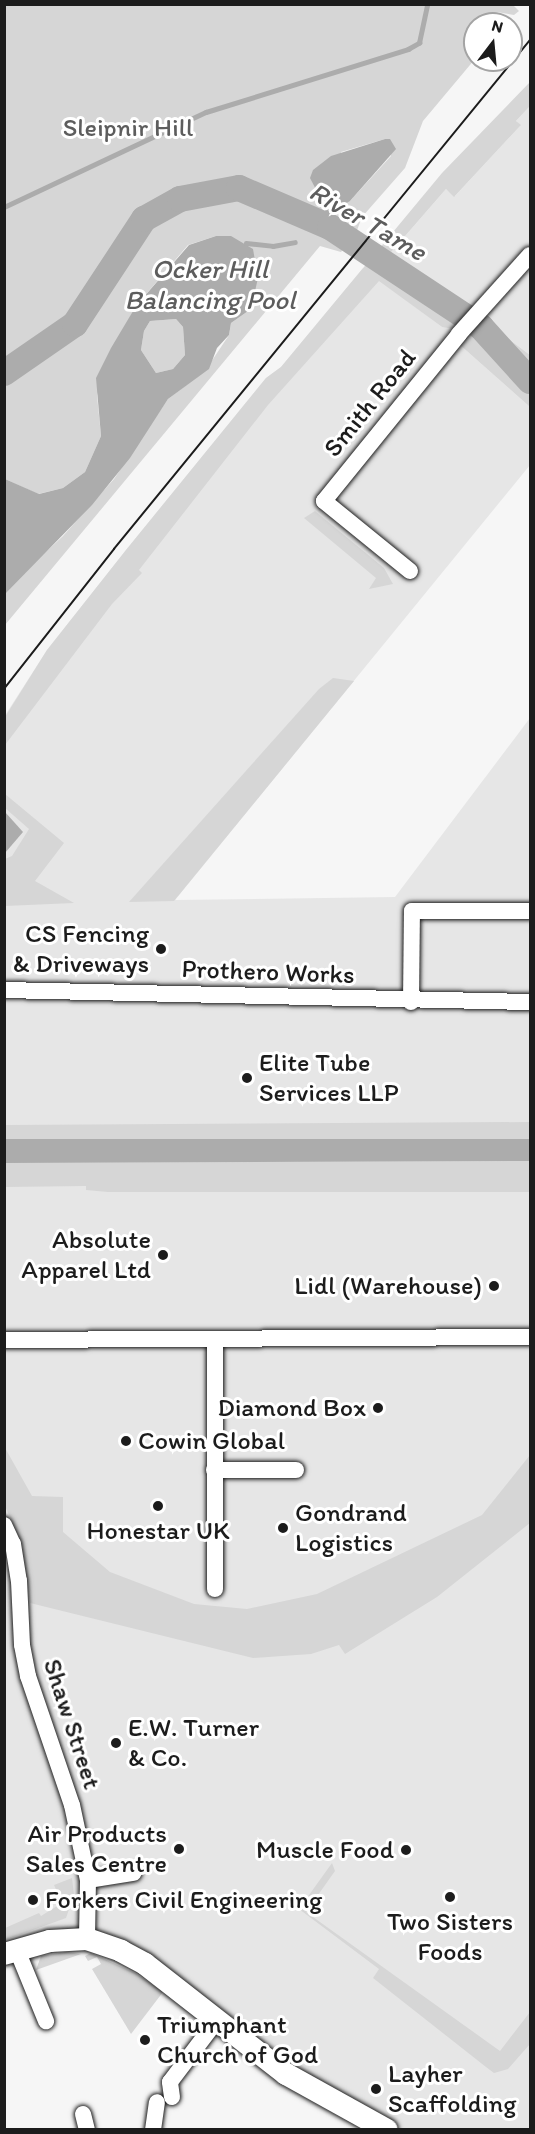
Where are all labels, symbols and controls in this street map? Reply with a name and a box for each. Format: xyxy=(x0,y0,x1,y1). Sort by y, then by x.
north arrow xyxy=(463,12,523,72)
text: N xyxy=(490,16,505,37)
park label: Sleipnir Hill xyxy=(63,112,193,144)
water label: River Tame xyxy=(305,175,431,267)
water label: Ocker Hill Balancing Pool xyxy=(124,252,296,315)
street label: Smith Road xyxy=(317,343,423,463)
place label: CS Fencing & Driveways xyxy=(13,918,149,980)
marker: CS Fencing & Driveways xyxy=(154,942,168,956)
street label: Prothero Works xyxy=(181,953,355,991)
place label: Elite Tube Services LLP xyxy=(259,1047,399,1108)
marker: Elite Tube Services LLP xyxy=(240,1071,254,1085)
place label: Absolute Apparel Ltd xyxy=(22,1224,151,1286)
marker: Absolute Apparel Ltd xyxy=(156,1248,170,1262)
place label: Lidl (Warehouse) xyxy=(295,1270,482,1302)
marker: Lidl (Warehouse) xyxy=(487,1279,501,1293)
place label: Diamond Box xyxy=(217,1392,366,1424)
marker: Diamond Box xyxy=(371,1401,385,1415)
place label: Cowin Global xyxy=(138,1425,284,1457)
marker: Cowin Global xyxy=(119,1434,133,1448)
place label: Gondrand Logistics xyxy=(295,1497,407,1558)
marker: Honestar UK xyxy=(151,1499,165,1513)
place label: Honestar UK xyxy=(86,1515,230,1547)
marker: Gondrand Logistics xyxy=(276,1521,290,1535)
street label: Shaw Street xyxy=(36,1655,108,1793)
place label: E.W. Turner & Co. xyxy=(128,1712,257,1774)
marker: E.W. Turner & Co. xyxy=(109,1736,123,1750)
place label: Air Products Sales Centre xyxy=(26,1818,167,1880)
place label: Muscle Food xyxy=(257,1834,394,1866)
marker: Air Products Sales Centre xyxy=(172,1842,186,1856)
marker: Muscle Food xyxy=(399,1843,413,1857)
place label: Forkers Civil Engineering xyxy=(45,1884,322,1916)
marker: Two Sisters Foods xyxy=(443,1890,457,1904)
marker: Forkers Civil Engineering xyxy=(26,1893,40,1907)
place label: Two Sisters Foods xyxy=(387,1906,513,1967)
place label: Triumphant Church of God xyxy=(157,2009,318,2070)
marker: Triumphant Church of God xyxy=(138,2033,152,2047)
place label: Layher Scaffolding xyxy=(388,2058,516,2120)
marker: Layher Scaffolding xyxy=(369,2082,383,2096)

